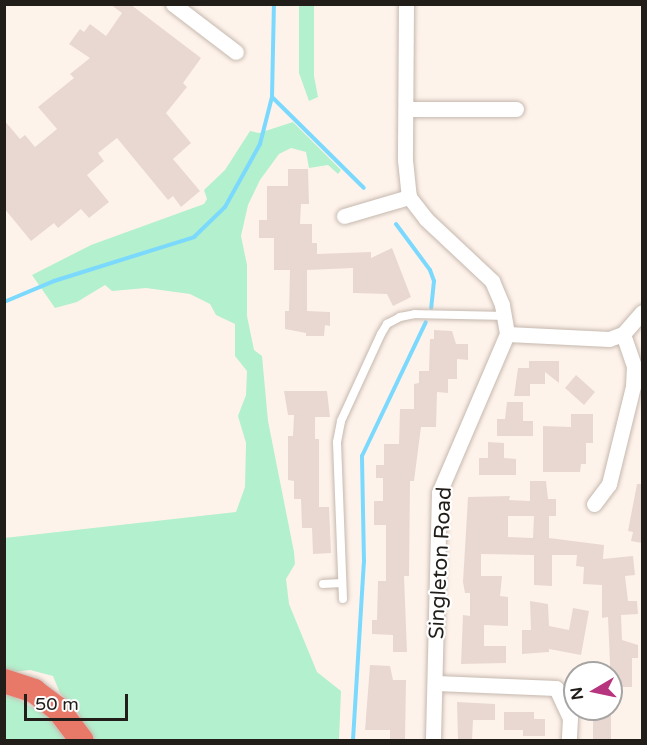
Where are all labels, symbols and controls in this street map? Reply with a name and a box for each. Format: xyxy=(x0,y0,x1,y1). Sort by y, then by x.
street label: Singleton Road xyxy=(424,486,458,640)
north arrow xyxy=(563,661,623,721)
scale bar xyxy=(27,682,130,720)
text: N xyxy=(566,686,588,701)
text: 50 m xyxy=(35,693,79,715)

